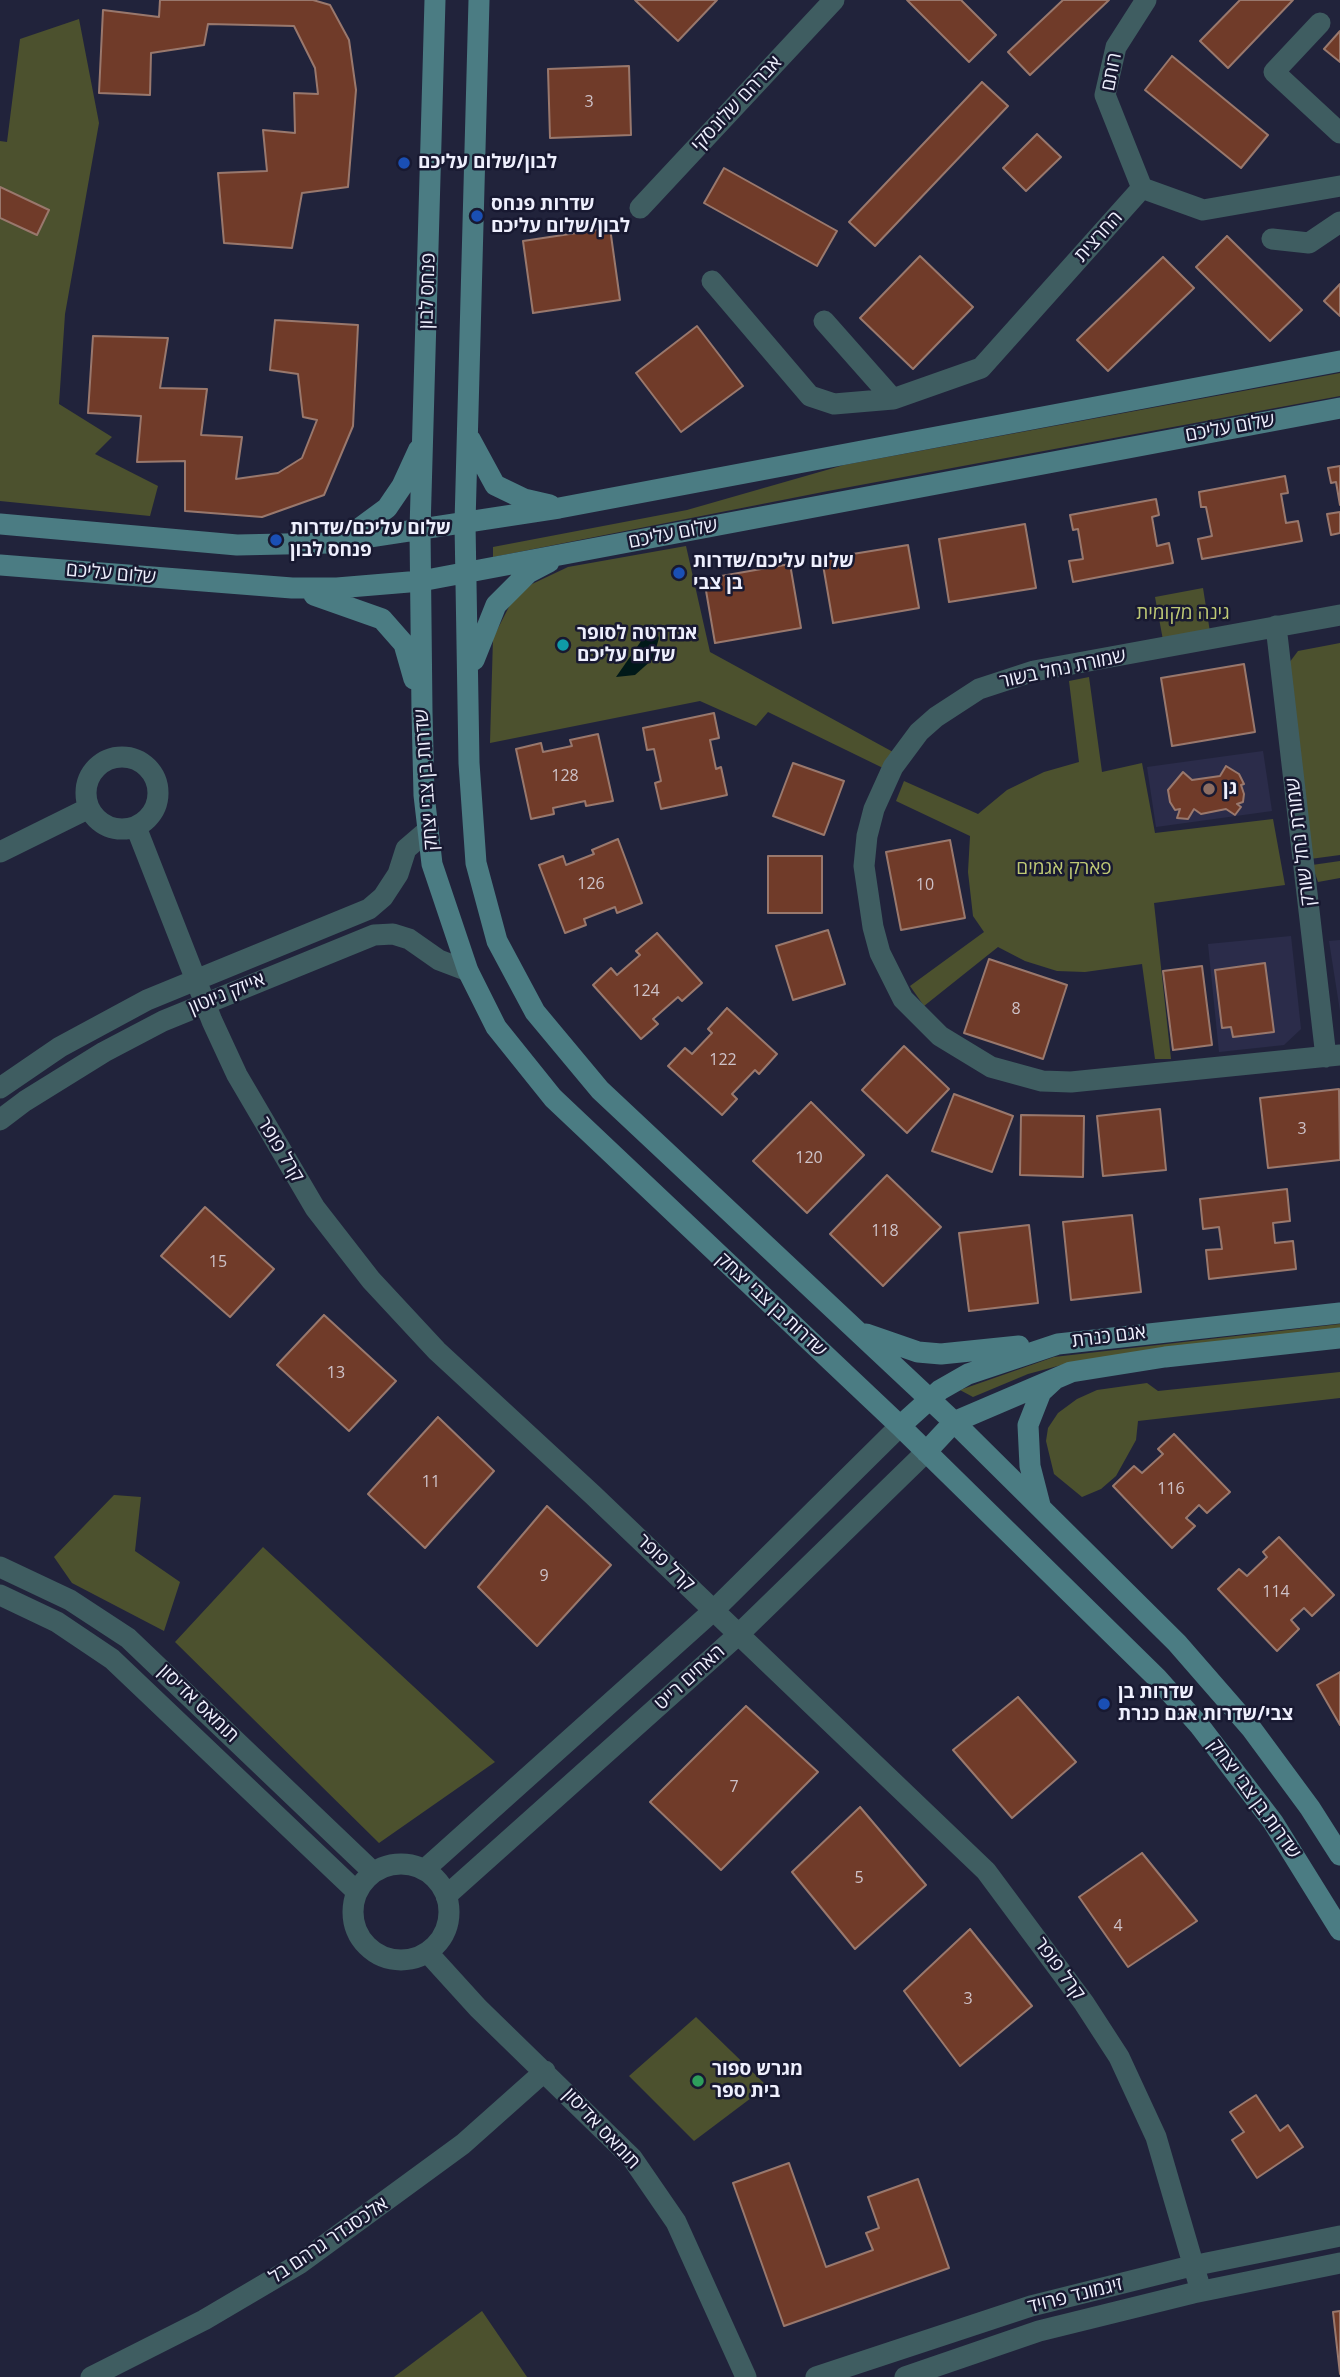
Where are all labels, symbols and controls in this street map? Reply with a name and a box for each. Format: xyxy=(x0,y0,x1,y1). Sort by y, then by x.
street label: רותם xyxy=(1097,51,1127,93)
street label: אברהם שלונסקי xyxy=(687,52,787,156)
house number: 3 xyxy=(584,92,594,112)
place label: לבון/שלום עליכם xyxy=(418,152,557,174)
marker: לבון/שלום עליכם xyxy=(396,155,412,171)
place label: שדרות פנחס לבון/שלום עליכם xyxy=(491,194,630,238)
street label: החרצית xyxy=(1070,207,1128,267)
marker: שדרות פנחס לבון/שלום עליכם xyxy=(469,208,485,224)
street label: פנחס לבון xyxy=(415,252,441,330)
street label: שלום עליכם xyxy=(1184,409,1276,447)
street label: שלום עליכם xyxy=(627,514,719,554)
place label: שלום עליכם/שדרות פנחס לבון xyxy=(290,518,451,562)
marker: שלום עליכם/שדרות פנחס לבון xyxy=(268,532,284,548)
place label: שלום עליכם/שדרות בן צבי xyxy=(693,551,854,595)
street label: שלום עליכם xyxy=(65,559,157,589)
marker: שלום עליכם/שדרות בן צבי xyxy=(671,565,687,581)
park label: גינה מקומית xyxy=(1136,603,1230,625)
place label: אנדרטה לסופר שלום עליכם xyxy=(577,623,697,667)
marker: אנדרטה לסופר שלום עליכם xyxy=(555,637,571,653)
street label: שמורת נחל בשור xyxy=(998,644,1128,694)
street label: שדרות בן צבי יצחק xyxy=(411,708,443,852)
house number: 128 xyxy=(551,766,579,786)
street label: שמורת נחל שורק xyxy=(1282,776,1320,908)
place label: גן xyxy=(1223,778,1237,800)
marker: גן xyxy=(1201,781,1217,797)
park label: פארק אגמים xyxy=(1016,858,1112,880)
house number: 126 xyxy=(577,874,605,894)
house number: 10 xyxy=(916,875,934,895)
street label: אייזק ניוטון xyxy=(185,968,269,1020)
house number: 124 xyxy=(632,981,660,1001)
house number: 8 xyxy=(1011,999,1021,1019)
house number: 122 xyxy=(709,1050,737,1070)
street label: קרל פופר xyxy=(252,1113,308,1187)
house number: 3 xyxy=(1297,1119,1307,1139)
house number: 120 xyxy=(795,1148,823,1168)
house number: 118 xyxy=(871,1221,899,1241)
street label: שדרות בן צבי יצחק xyxy=(711,1248,831,1362)
house number: 15 xyxy=(209,1252,227,1272)
street label: אגם כנרת xyxy=(1071,1321,1147,1353)
house number: 13 xyxy=(327,1363,345,1383)
house number: 11 xyxy=(422,1472,440,1492)
house number: 116 xyxy=(1157,1479,1185,1499)
street label: קרל פופר xyxy=(631,1530,699,1596)
house number: 9 xyxy=(539,1566,549,1586)
house number: 114 xyxy=(1262,1582,1290,1602)
street label: האחים רייט xyxy=(650,1640,730,1716)
street label: תומאס אדיסון xyxy=(153,1660,243,1748)
place label: שדרות בן צבי/שדרות אגם כנרת xyxy=(1118,1682,1293,1726)
marker: שדרות בן צבי/שדרות אגם כנרת xyxy=(1096,1696,1112,1712)
street label: שדרות בן צבי יצחק xyxy=(1203,1735,1305,1863)
house number: 7 xyxy=(729,1777,739,1797)
house number: 5 xyxy=(854,1868,864,1888)
house number: 4 xyxy=(1113,1916,1123,1936)
street label: קרל פופר xyxy=(1029,1933,1089,2005)
house number: 3 xyxy=(963,1989,973,2009)
place label: מגרש ספור בית ספר xyxy=(712,2059,803,2103)
marker: מגרש ספור בית ספר xyxy=(690,2073,706,2089)
street label: תומאס אדיסון xyxy=(558,2084,644,2174)
street label: אלכסנדר גרהם בל xyxy=(265,2193,393,2289)
street label: זיגמונד פרויד xyxy=(1025,2273,1125,2319)

